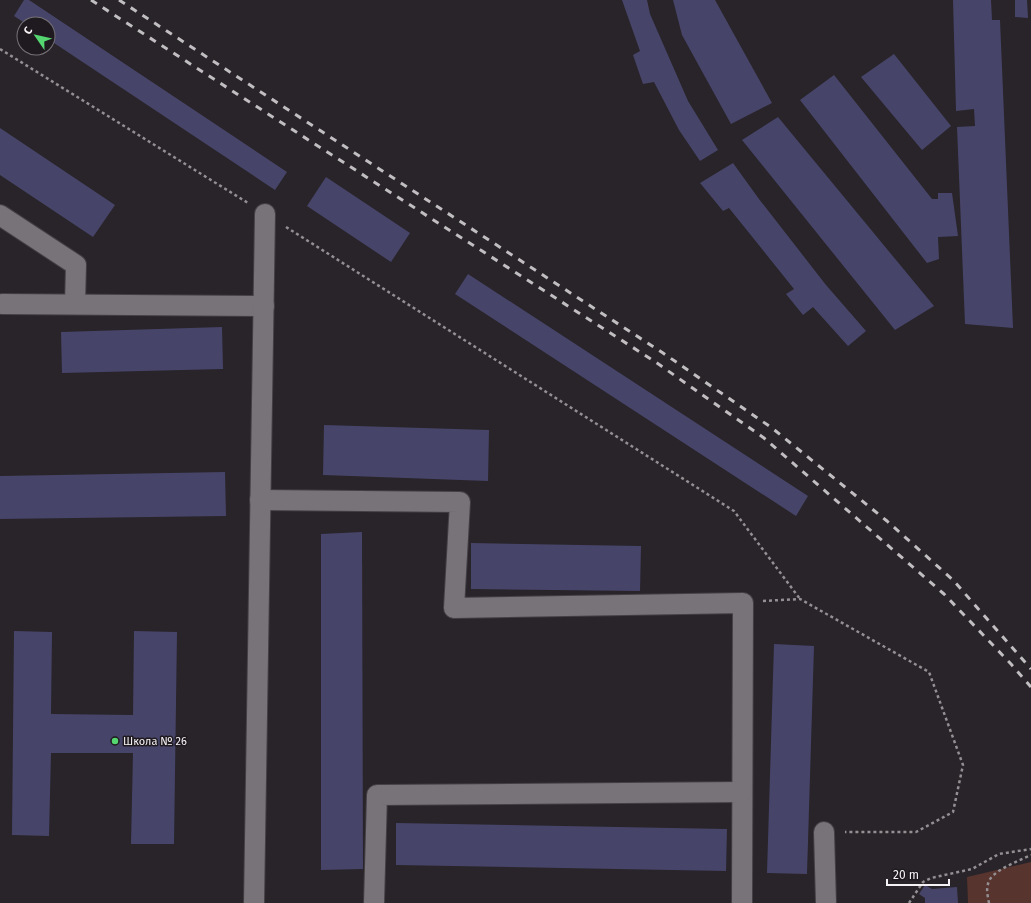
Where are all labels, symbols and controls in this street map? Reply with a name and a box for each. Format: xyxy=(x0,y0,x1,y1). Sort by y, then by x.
north arrow xyxy=(16,16,56,56)
text: С xyxy=(21,24,36,37)
place label: Школа № 26 xyxy=(123,735,187,748)
marker: Школа № 26 xyxy=(110,736,120,746)
scale bar xyxy=(887,861,949,887)
text: 20 m xyxy=(893,868,919,882)

